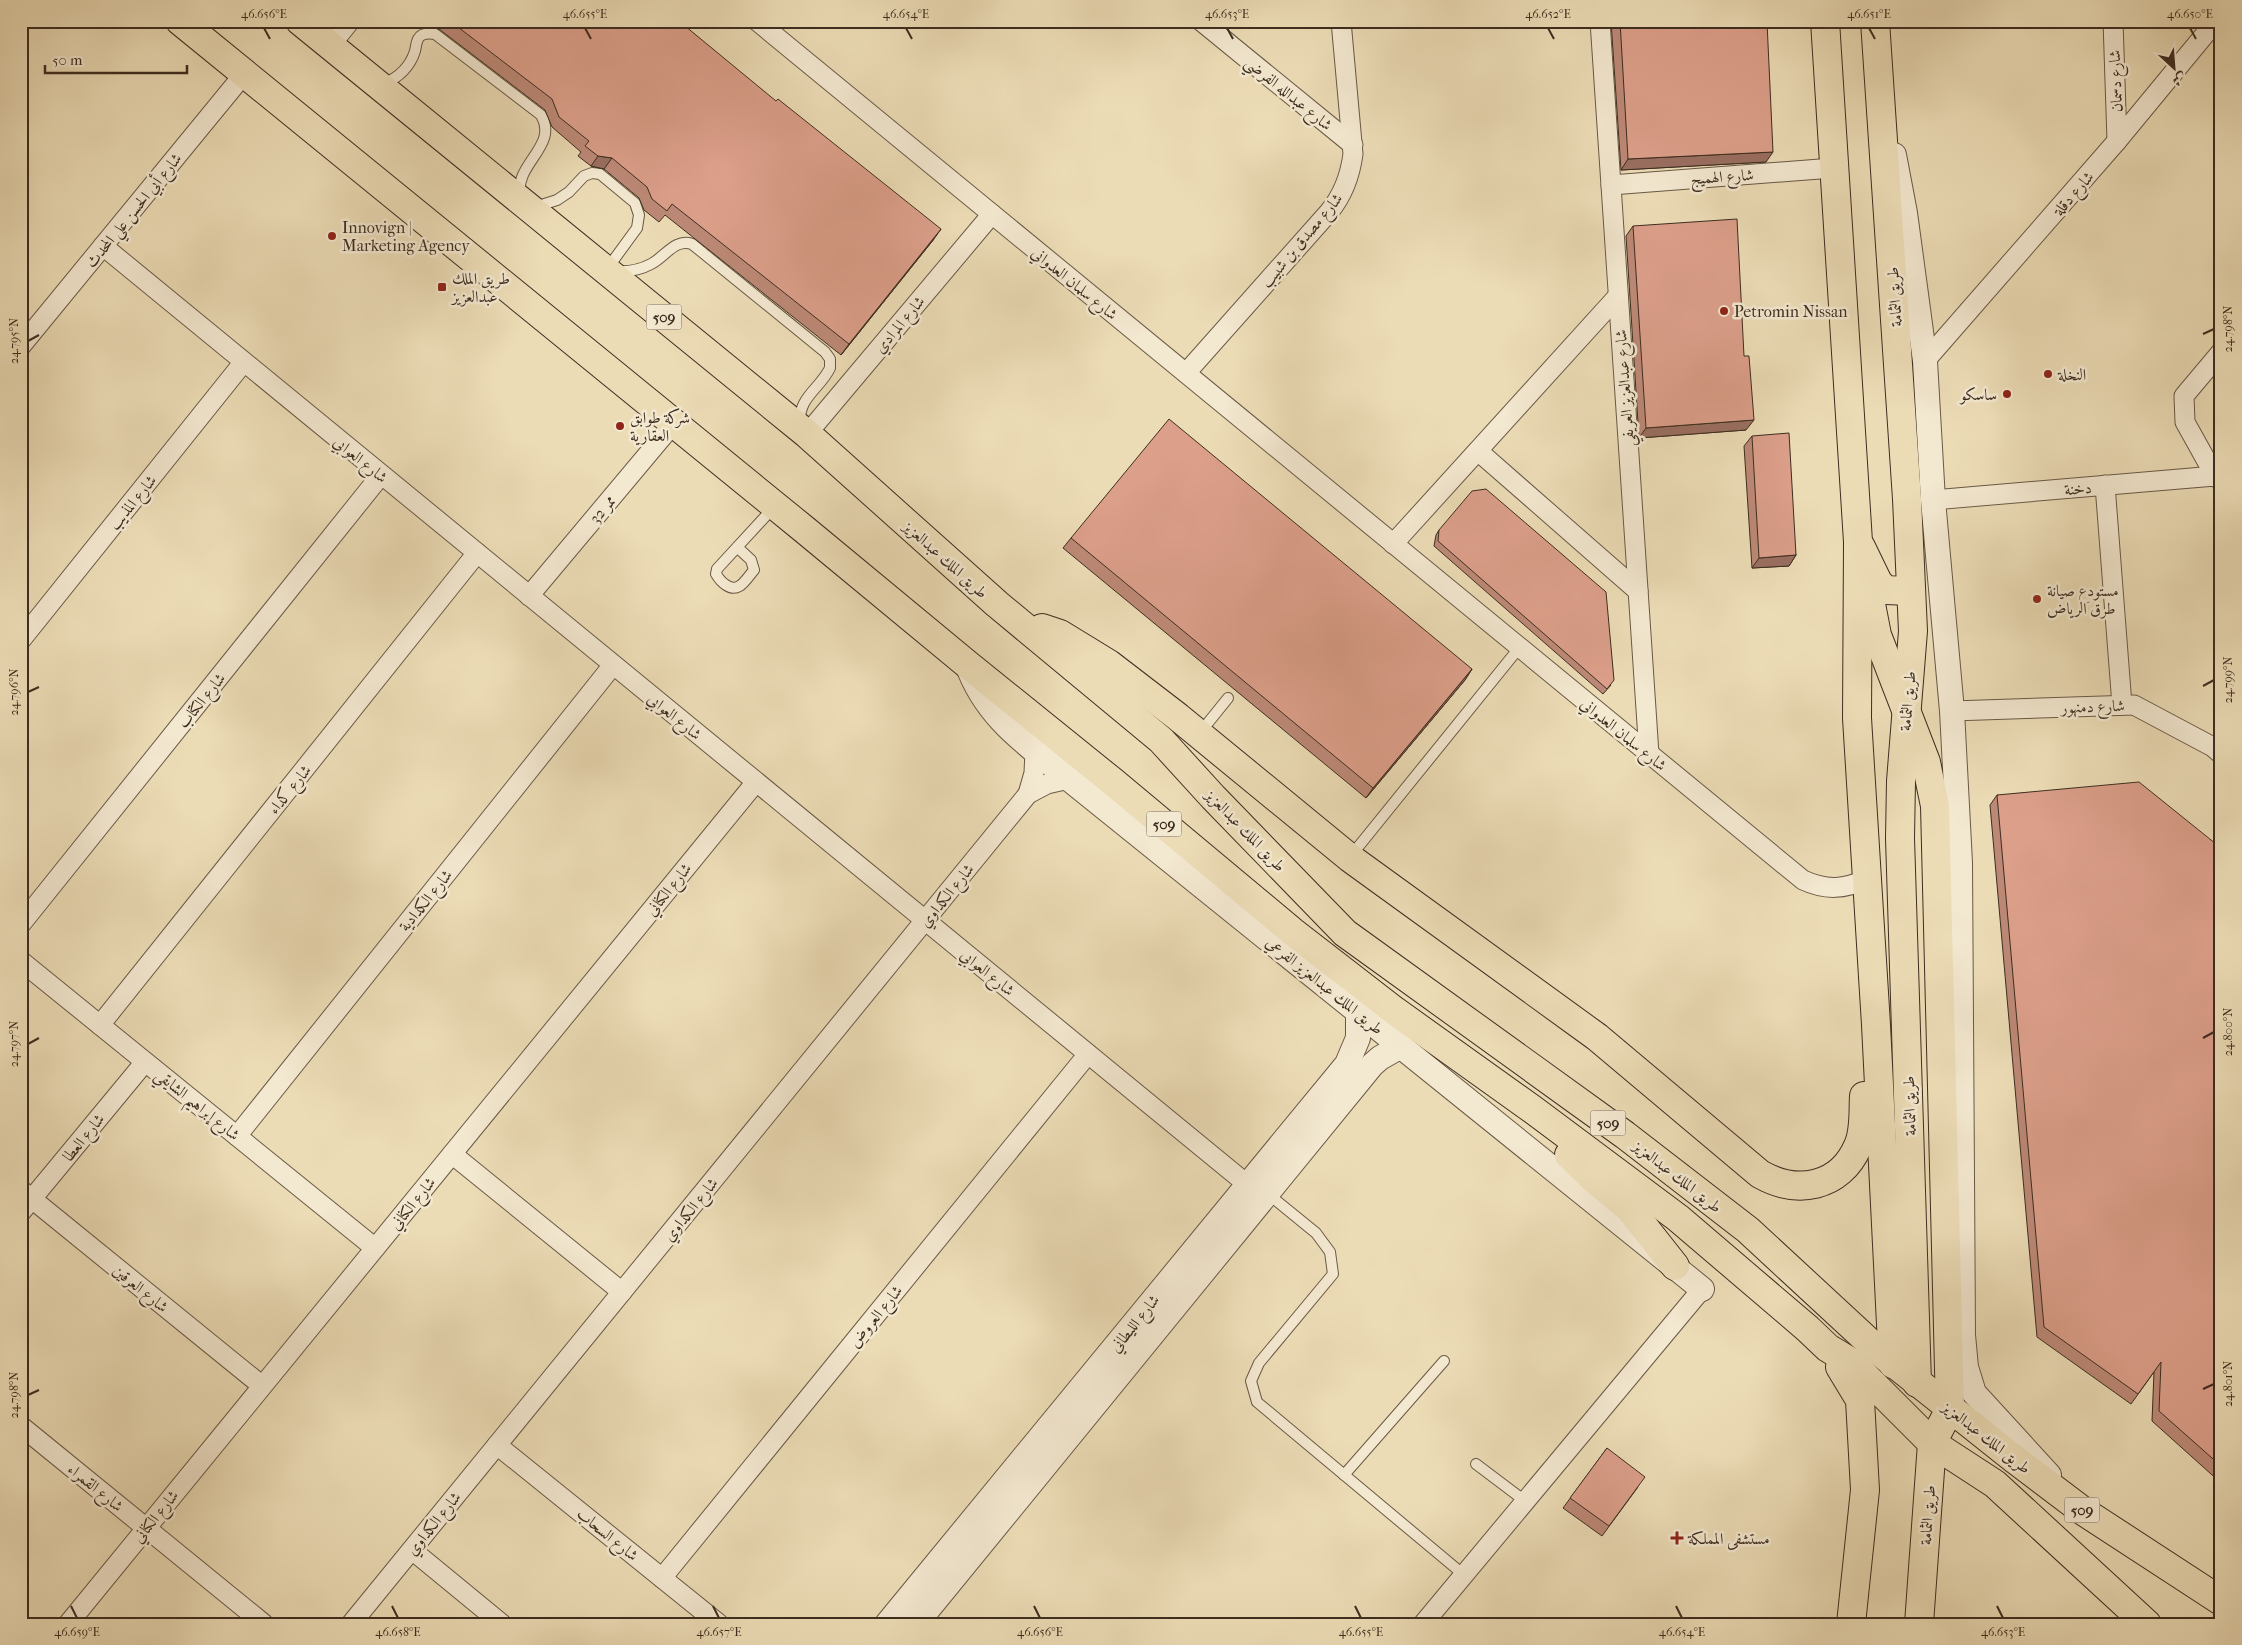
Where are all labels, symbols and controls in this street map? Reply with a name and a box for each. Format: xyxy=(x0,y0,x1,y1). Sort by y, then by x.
text: 46.656°E xyxy=(241,7,287,21)
text: 46.655°E xyxy=(563,7,607,21)
text: 46.654°E xyxy=(883,7,929,21)
text: 46.653°E xyxy=(1205,7,1249,21)
text: 46.652°E xyxy=(1525,7,1571,21)
text: 46.651°E xyxy=(1847,7,1891,21)
text: 46.650°E xyxy=(2167,7,2213,21)
scale bar xyxy=(45,42,188,74)
north arrow xyxy=(2150,42,2200,92)
street label: شارع دسمان xyxy=(2105,49,2130,112)
text: 50 m xyxy=(52,51,83,69)
street label: شارع عبدالله الفرضي xyxy=(1237,52,1336,139)
text: ش xyxy=(2169,69,2189,90)
street label: شارع أبي الحسن علي المحدث xyxy=(80,148,190,275)
street label: شارع الهميج xyxy=(1690,165,1755,193)
street label: شارع دقلة xyxy=(2048,167,2101,223)
street label: شارع مصدق بن شبيب xyxy=(1256,189,1349,294)
place label: Innovign | Marketing Agency xyxy=(342,218,470,255)
marker: Innovign | Marketing Agency xyxy=(326,230,338,242)
street label: شارع سلمان العدواني xyxy=(1025,243,1122,327)
street label: طريق الثمامة xyxy=(1883,266,1907,328)
place label: طريق الملك عبدالعزيز xyxy=(450,269,510,307)
marker: طريق الملك عبدالعزيز xyxy=(436,281,448,293)
street label: شارع المرادي xyxy=(870,292,932,359)
place label: Petromin Nissan xyxy=(1734,302,1848,321)
road number: 509 xyxy=(646,304,682,330)
marker: Petromin Nissan xyxy=(1718,305,1730,317)
text: 24.798°N xyxy=(2221,306,2235,352)
text: 24.795°N xyxy=(7,318,21,364)
street label: شارع عبدالعزيز العريفي xyxy=(1611,328,1644,447)
place label: النخلة xyxy=(2057,365,2086,384)
marker: النخلة xyxy=(2042,368,2054,380)
place label: ساسكو xyxy=(1958,385,1997,405)
marker: ساسكو xyxy=(2001,388,2013,400)
place label: شركة طوابق العقارية xyxy=(630,408,690,446)
marker: شركة طوابق العقارية xyxy=(614,420,626,432)
street label: شارع العوابي xyxy=(327,432,392,490)
street label: شارع المذيب xyxy=(105,471,163,536)
street label: دخنة xyxy=(2063,478,2093,499)
street label: ممر 32 xyxy=(585,491,620,528)
street label: طريق الملك عبدالعزيز xyxy=(897,515,992,603)
place label: مستودع صيانة طرق الرياض xyxy=(2047,581,2119,619)
marker: مستودع صيانة طرق الرياض xyxy=(2031,593,2043,605)
text: 24.799°N xyxy=(2221,656,2235,704)
text: 24.796°N xyxy=(7,668,21,716)
street label: شارع الكتاب xyxy=(173,669,232,734)
street label: طريق الثمامة xyxy=(1895,670,1921,732)
street label: شارع العوابي xyxy=(641,689,706,747)
street label: شارع سلمان العدواني xyxy=(1574,694,1671,778)
street label: شارع دمنهور xyxy=(2059,696,2125,721)
street label: شارع كداء xyxy=(264,761,318,820)
street label: طريق الملك عبدالعزيز xyxy=(1200,784,1290,876)
road number: 509 xyxy=(1146,812,1182,836)
street label: شارع الكناني xyxy=(641,859,698,922)
street label: شارع الكداوي xyxy=(915,860,981,933)
street label: شارع الكدادية xyxy=(395,866,459,938)
street label: طريق الملك عبدالعزيز الفرعي xyxy=(1260,932,1387,1041)
street label: شارع العوابي xyxy=(954,945,1019,1003)
text: 24.800°N xyxy=(2221,1008,2235,1056)
text: 24.797°N xyxy=(7,1021,21,1067)
street label: شارع إبراهيم الشايقي xyxy=(147,1065,244,1150)
street label: طريق الثمامة xyxy=(1899,1076,1921,1136)
street label: شارع العطا xyxy=(58,1110,111,1168)
road number: 509 xyxy=(1590,1110,1626,1136)
street label: طريق الملك عبدالعزيز xyxy=(1627,1135,1726,1218)
street label: شارع الكناني xyxy=(385,1173,442,1236)
street label: شارع الكداوي xyxy=(659,1174,725,1247)
street label: شارع العرقين xyxy=(107,1260,172,1320)
street label: شارع العروض xyxy=(845,1281,909,1354)
street label: شارع الليطاني xyxy=(1105,1291,1167,1359)
text: 24.801°N xyxy=(2221,1361,2235,1407)
text: 24.798°N xyxy=(7,1372,21,1418)
street label: طريق الملك عبدالعزيز xyxy=(1936,1396,2035,1479)
street label: شارع القمراء xyxy=(62,1459,127,1519)
street label: طريق الثمامة xyxy=(1916,1484,1940,1546)
street label: شارع الكناني xyxy=(128,1486,185,1549)
street label: شارع الكداوي xyxy=(402,1488,468,1561)
road number: 509 xyxy=(2064,1498,2100,1522)
street label: شارع السحاب xyxy=(571,1504,642,1568)
place label: مستشفى المملكة xyxy=(1687,1529,1770,1550)
marker: مستشفى المملكة xyxy=(1670,1531,1684,1545)
text: 46.659°E xyxy=(54,1625,100,1639)
text: 46.658°E xyxy=(375,1625,421,1639)
text: 46.657°E xyxy=(696,1625,742,1639)
text: 46.656°E xyxy=(1017,1625,1063,1639)
text: 46.655°E xyxy=(1339,1625,1383,1639)
text: 46.654°E xyxy=(1659,1625,1705,1639)
text: 46.653°E xyxy=(1981,1625,2025,1639)

